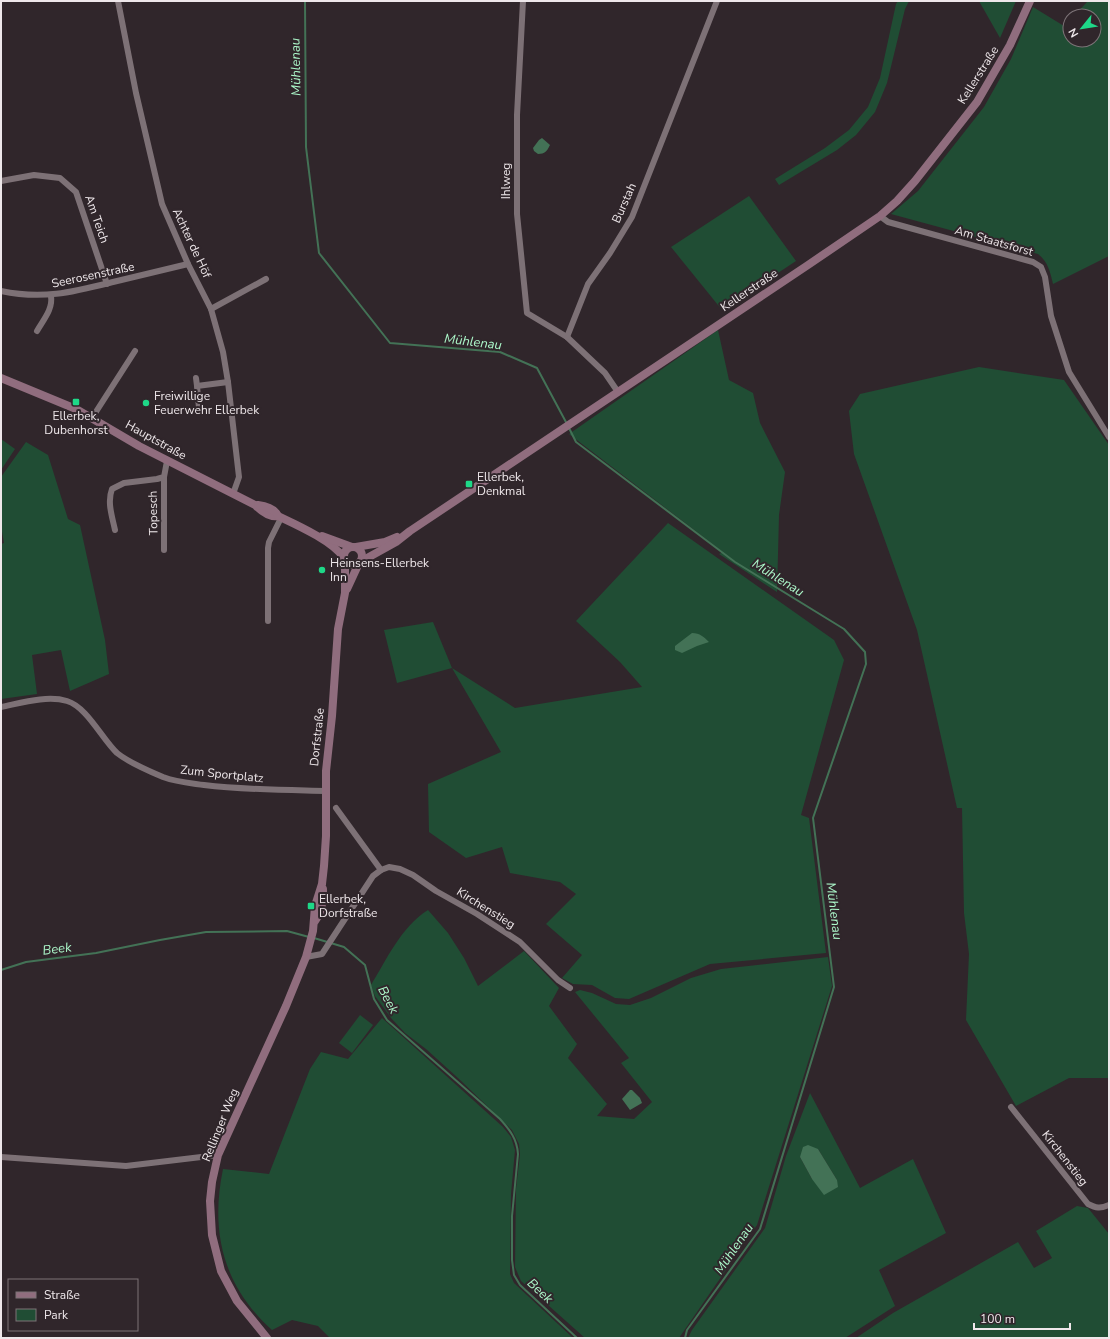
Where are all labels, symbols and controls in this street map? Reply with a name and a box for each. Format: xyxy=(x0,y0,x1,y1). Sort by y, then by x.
north arrow xyxy=(1062,8,1102,48)
text: N xyxy=(1065,25,1082,40)
water label: Mühlenau xyxy=(286,38,306,96)
street label: Kellerstraße xyxy=(954,43,1002,107)
street label: Ihlweg xyxy=(498,163,514,199)
street label: Burstah xyxy=(608,180,640,226)
street label: Am Teich xyxy=(81,193,113,245)
street label: Achter de Höf xyxy=(169,206,216,281)
street label: Am Staatsforst xyxy=(953,222,1036,260)
street label: Seerosenstraße xyxy=(50,258,136,292)
street label: Kellerstraße xyxy=(717,265,781,315)
water label: Mühlenau xyxy=(443,330,503,354)
place label: Freiwillige Feuerwehr Ellerbek xyxy=(154,388,260,418)
marker: Ellerbek, Dubenhorst xyxy=(71,397,81,407)
marker: Freiwillige Feuerwehr Ellerbek xyxy=(141,398,151,408)
place label: Ellerbek, Dubenhorst xyxy=(44,408,109,438)
street label: Hauptstraße xyxy=(123,417,189,463)
place label: Ellerbek, Denkmal xyxy=(477,469,526,499)
marker: Ellerbek, Denkmal xyxy=(464,479,474,489)
street label: Topesch xyxy=(145,491,161,535)
place label: Heinsens-Ellerbek Inn xyxy=(330,555,430,585)
water label: Mühlenau xyxy=(749,555,807,601)
marker: Heinsens-Ellerbek Inn xyxy=(317,565,327,575)
street label: Dorfstraße xyxy=(306,707,328,767)
street label: Zum Sportplatz xyxy=(180,762,265,786)
water label: Mühlenau xyxy=(822,881,846,941)
street label: Kirchenstieg xyxy=(454,884,518,932)
place label: Ellerbek, Dorfstraße xyxy=(319,891,377,921)
marker: Ellerbek, Dorfstraße xyxy=(306,901,316,911)
water label: Beek xyxy=(41,938,73,960)
water label: Beek xyxy=(373,983,403,1018)
street label: Rellinger Weg xyxy=(198,1086,242,1164)
street label: Kirchenstieg xyxy=(1038,1127,1092,1189)
water label: Mühlenau xyxy=(710,1220,758,1278)
water label: Beek xyxy=(523,1274,557,1308)
legend xyxy=(8,1279,138,1331)
text: Straße xyxy=(44,1287,80,1303)
scale bar xyxy=(974,1305,1070,1331)
text: Park xyxy=(44,1307,69,1323)
text: 100 m xyxy=(980,1311,1015,1327)

